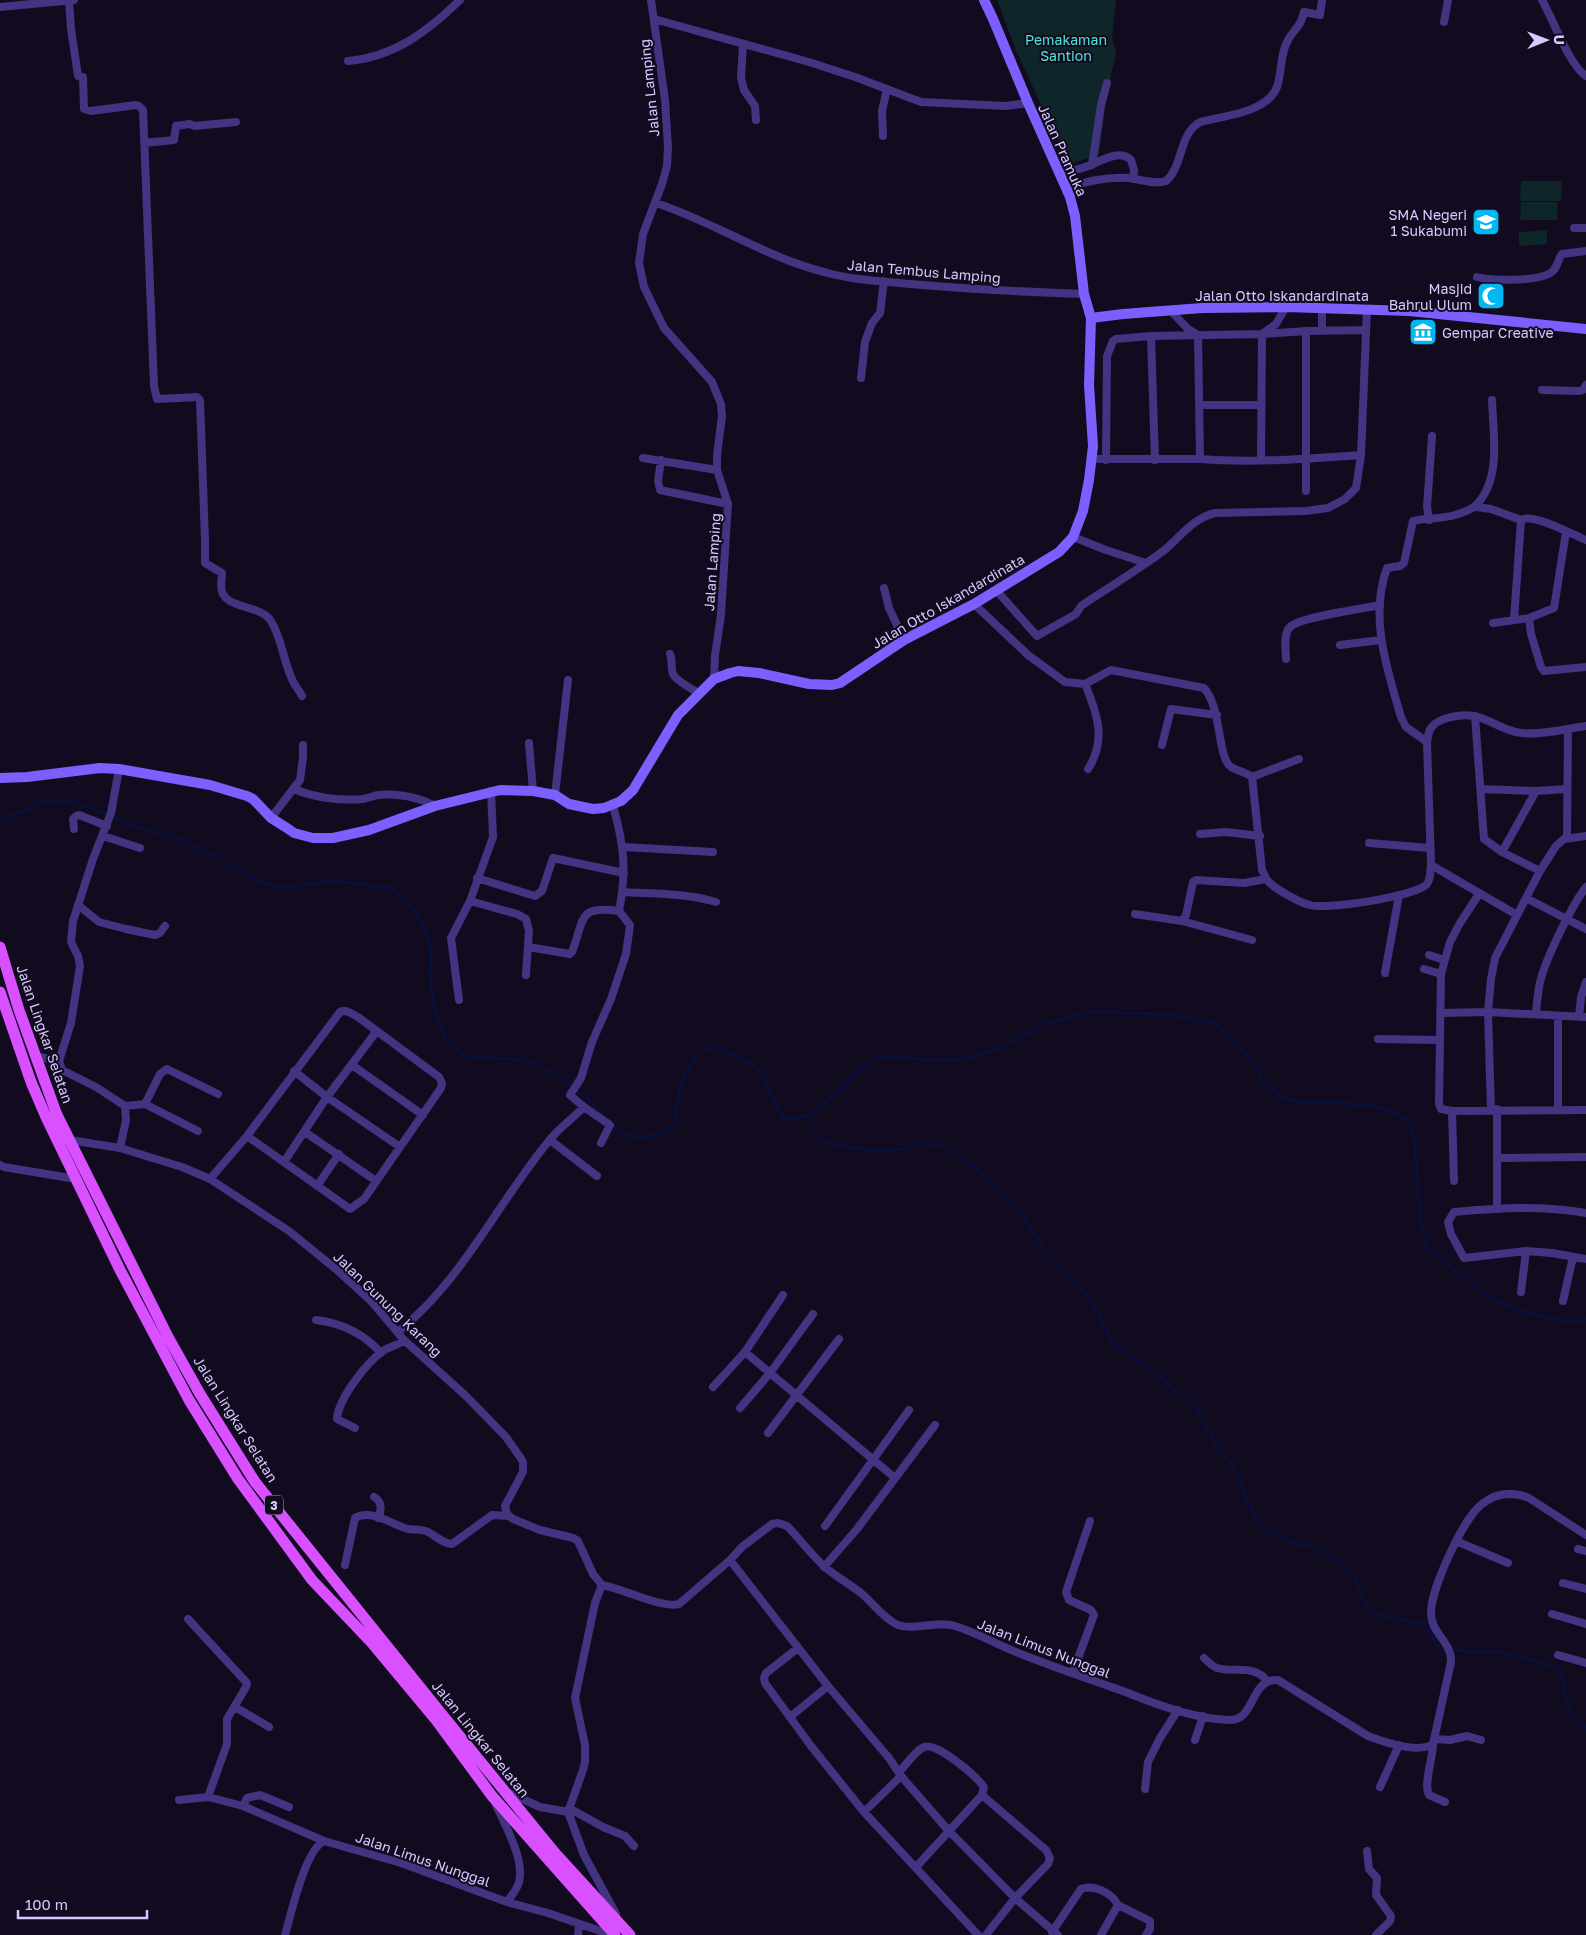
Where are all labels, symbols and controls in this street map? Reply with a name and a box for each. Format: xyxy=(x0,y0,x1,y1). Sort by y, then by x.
north arrow xyxy=(1521,15,1571,65)
park label: Pemakaman Santion xyxy=(1025,31,1107,64)
text: U xyxy=(1551,34,1568,45)
street label: Jalan Lamping xyxy=(635,38,663,138)
street label: Jalan Pramuka xyxy=(1035,101,1091,199)
place label: SMA Negeri 1 Sukabumi xyxy=(1388,206,1467,239)
school or university icon: SMA Negeri 1 Sukabumi xyxy=(1471,207,1501,237)
street label: Jalan Tembus Lamping xyxy=(846,256,1002,286)
place label: Masjid Bahrul Ulum xyxy=(1389,280,1472,313)
mosque icon: Masjid Bahrul Ulum xyxy=(1476,281,1506,311)
street label: Jalan Otto Iskandardinata xyxy=(1195,287,1369,304)
museum icon: Gempar Creative xyxy=(1408,317,1438,347)
place label: Gempar Creative xyxy=(1442,324,1554,341)
street label: Jalan Lamping xyxy=(700,512,724,612)
street label: Jalan Otto Iskandardinata xyxy=(869,550,1027,652)
street label: Jalan Lingkar Selatan xyxy=(13,963,77,1105)
street label: Jalan Gunung Karang xyxy=(330,1248,446,1360)
street label: Jalan Lingkar Selatan xyxy=(190,1353,282,1485)
road number: 3 xyxy=(265,1496,283,1514)
street label: Jalan Limus Nunggal xyxy=(975,1615,1113,1681)
street label: Jalan Lingkar Selatan xyxy=(429,1677,533,1801)
street label: Jalan Limus Nunggal xyxy=(354,1828,492,1890)
scale bar xyxy=(18,1888,146,1920)
text: 100 m xyxy=(25,1895,68,1913)

